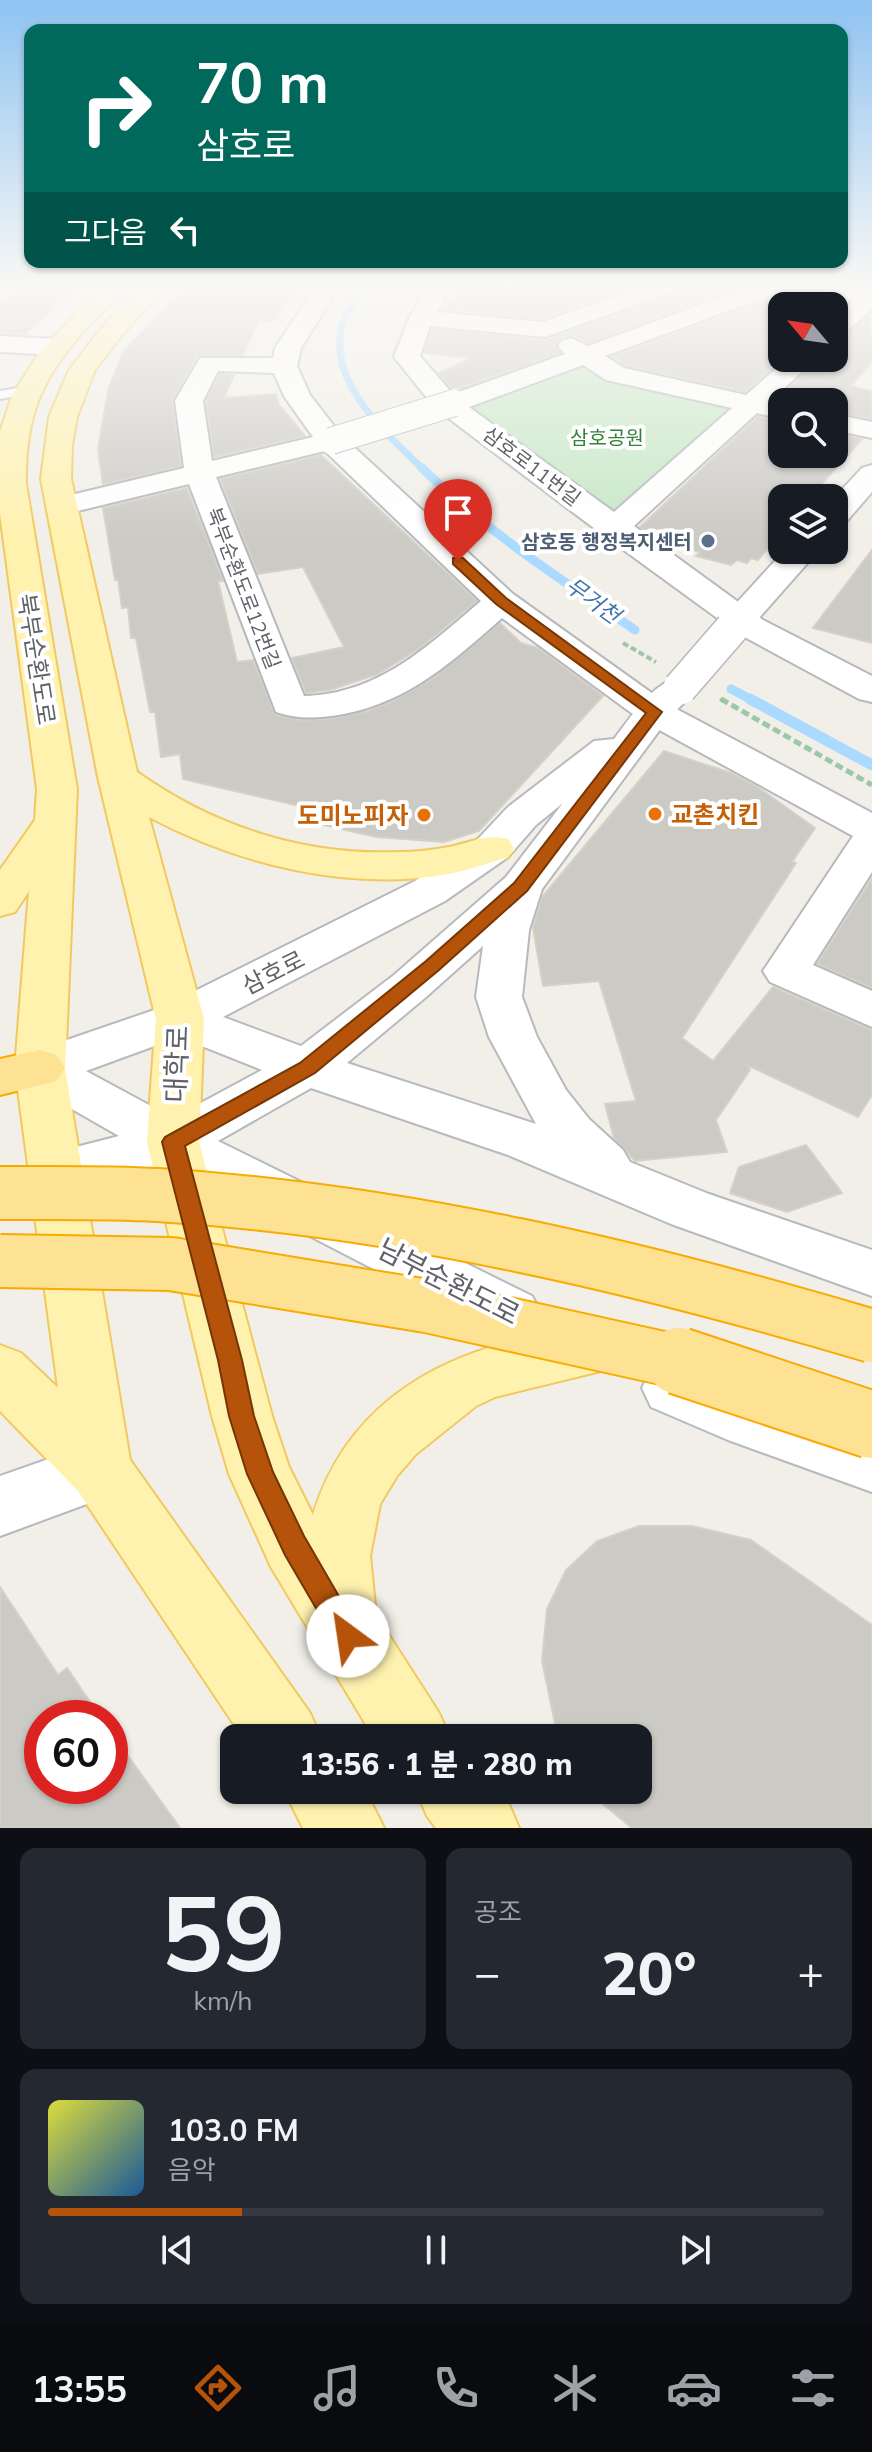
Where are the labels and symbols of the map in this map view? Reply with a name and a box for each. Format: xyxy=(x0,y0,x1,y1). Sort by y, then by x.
north arrow xyxy=(768,292,848,372)
street label: 삼호로11번길 xyxy=(478,421,586,511)
park label: 삼호공원 xyxy=(570,425,644,450)
pin xyxy=(424,479,492,561)
street label: 북부순환도로12번길 xyxy=(202,504,286,672)
place label: 삼호동 행정복지센터 xyxy=(521,529,692,554)
marker: 삼호동 행정복지센터 xyxy=(699,532,717,550)
water label: 무거천 xyxy=(560,571,628,631)
street label: 북부순환도로 xyxy=(12,591,62,727)
place label: 교촌치킨 xyxy=(671,799,759,829)
place label: 도미노피자 xyxy=(298,800,408,830)
marker: 교촌치킨 xyxy=(646,805,664,823)
marker: 도미노피자 xyxy=(415,806,433,824)
street label: 삼호로 xyxy=(237,944,309,1000)
street label: 대학로 xyxy=(157,1025,195,1103)
street label: 남부순환도로 xyxy=(372,1230,526,1332)
position arrow xyxy=(306,1594,390,1678)
speed limit sign: 60 xyxy=(24,1700,128,1804)

